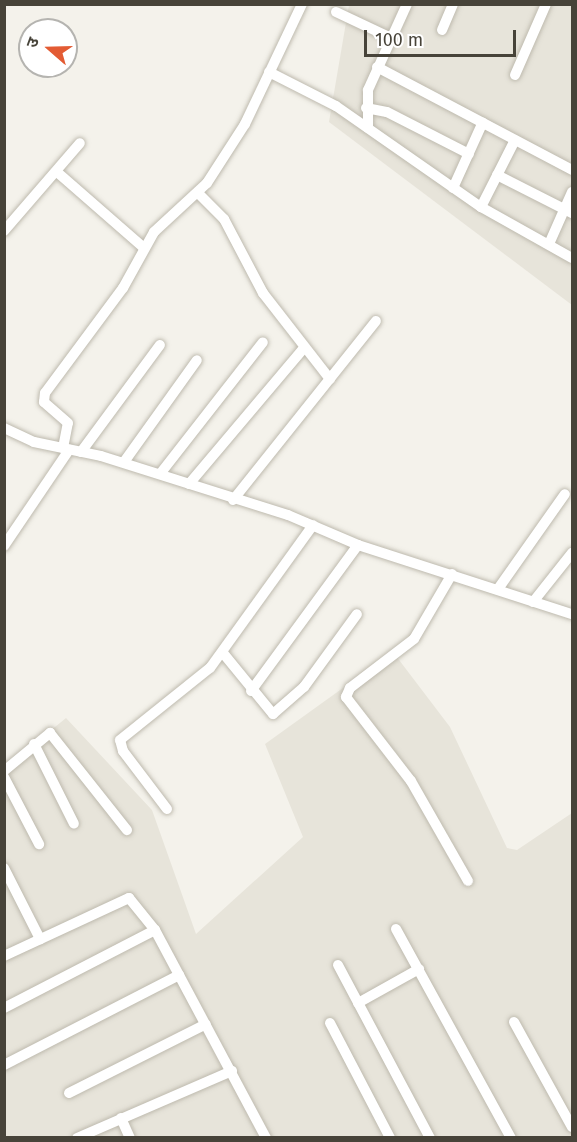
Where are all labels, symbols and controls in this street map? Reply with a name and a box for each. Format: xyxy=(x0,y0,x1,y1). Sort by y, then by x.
north arrow xyxy=(18,18,78,78)
scale bar xyxy=(367,18,518,56)
text: 100 m xyxy=(375,29,423,51)
text: उ xyxy=(22,35,43,50)

